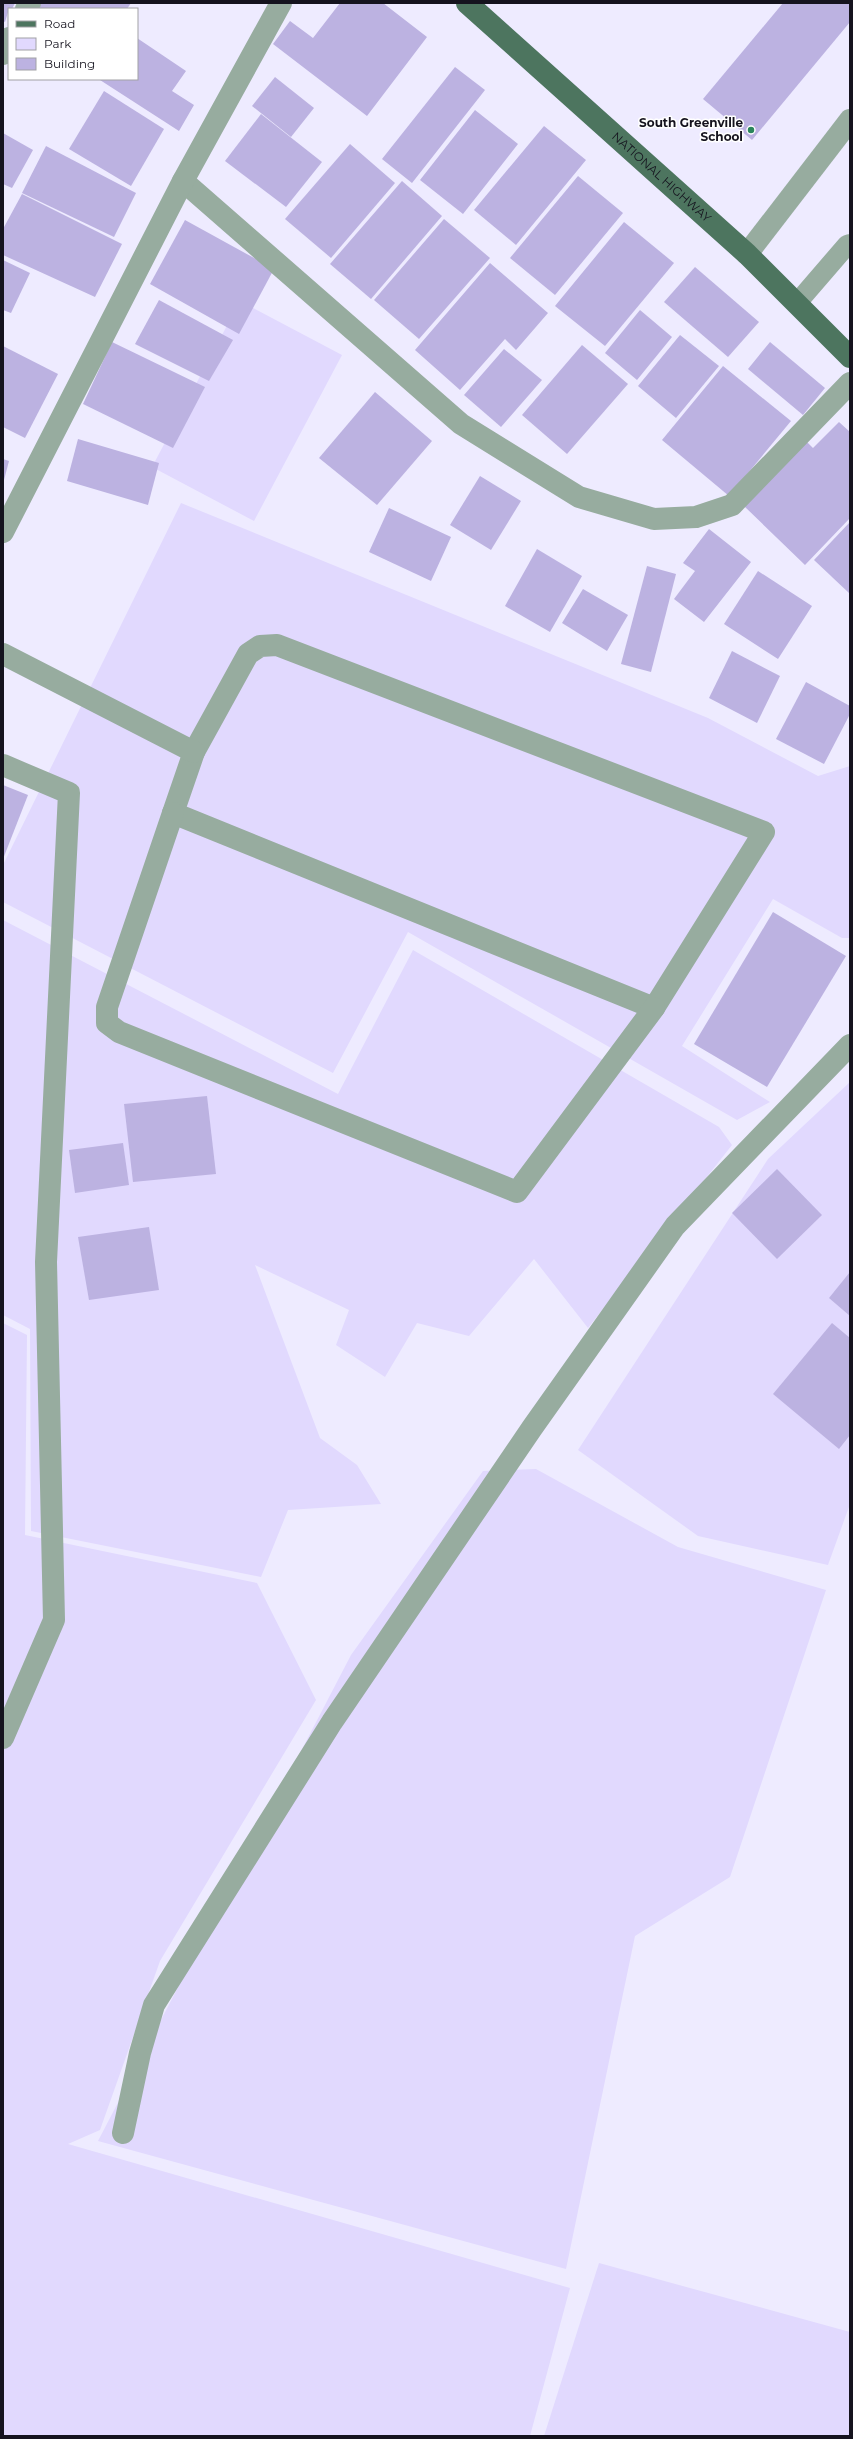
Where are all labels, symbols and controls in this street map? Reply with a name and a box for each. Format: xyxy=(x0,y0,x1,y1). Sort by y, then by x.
legend xyxy=(8,8,138,80)
text: Road xyxy=(44,16,75,31)
text: Park xyxy=(44,36,72,51)
text: Building xyxy=(44,56,95,71)
place label: South Greenville School xyxy=(639,115,743,144)
marker: South Greenville School xyxy=(746,125,756,135)
street label: NATIONAL HIGHWAY xyxy=(609,129,715,225)

